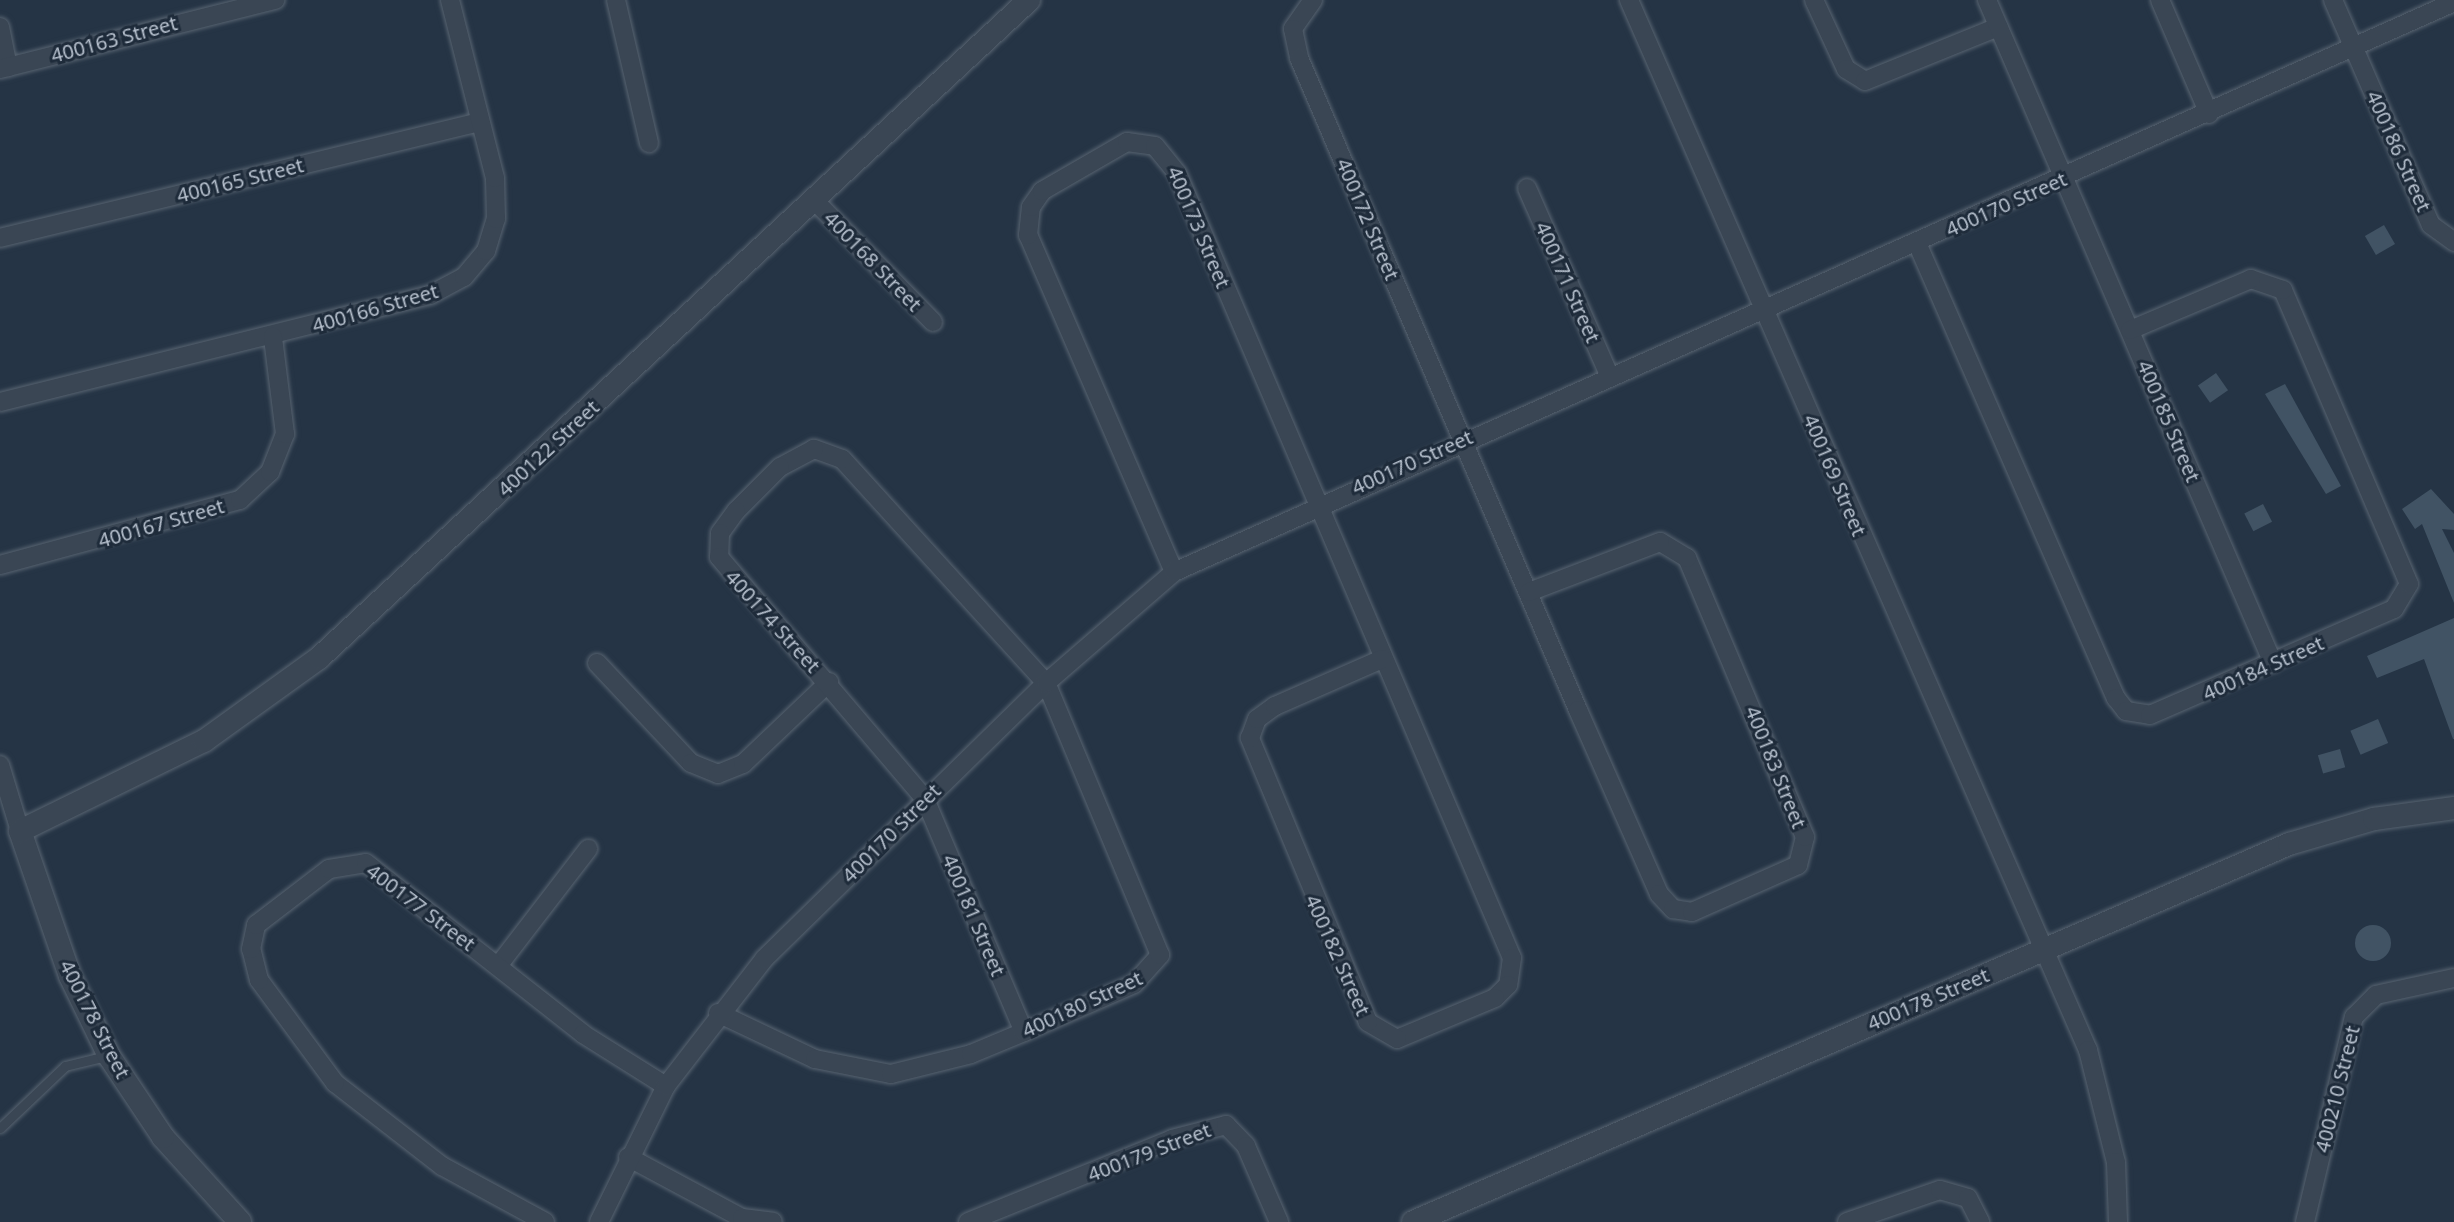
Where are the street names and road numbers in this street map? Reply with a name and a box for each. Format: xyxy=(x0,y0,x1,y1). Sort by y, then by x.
street label: 400163 Street xyxy=(48,11,180,67)
street label: 400186 Street xyxy=(2362,87,2436,215)
street label: 400165 Street xyxy=(174,153,306,207)
street label: 400172 Street xyxy=(1332,155,1404,283)
street label: 400173 Street xyxy=(1163,163,1235,291)
street label: 400170 Street xyxy=(1942,167,2070,241)
street label: 400168 Street xyxy=(819,206,927,316)
street label: 400171 Street xyxy=(1531,218,1605,346)
street label: 400166 Street xyxy=(309,279,441,337)
street label: 400185 Street xyxy=(2133,357,2205,485)
street label: 400122 Street xyxy=(492,395,604,501)
street label: 400169 Street xyxy=(1799,411,1871,539)
street label: 400170 Street xyxy=(1348,425,1476,499)
street label: 400167 Street xyxy=(95,494,227,552)
street label: 400174 Street xyxy=(721,565,825,677)
street label: 400184 Street xyxy=(2199,631,2327,705)
street label: 400183 Street xyxy=(1741,702,1811,832)
street label: 400170 Street xyxy=(837,779,945,887)
street label: 400181 Street xyxy=(938,851,1010,979)
street label: 400177 Street xyxy=(362,858,480,956)
street label: 400182 Street xyxy=(1301,891,1375,1019)
street label: 400178 Street xyxy=(55,956,135,1082)
street label: 400178 Street xyxy=(1864,963,1992,1035)
street label: 400180 Street xyxy=(1018,966,1146,1042)
street label: 400210 Street xyxy=(2310,1023,2364,1155)
street label: 400179 Street xyxy=(1084,1118,1214,1186)

